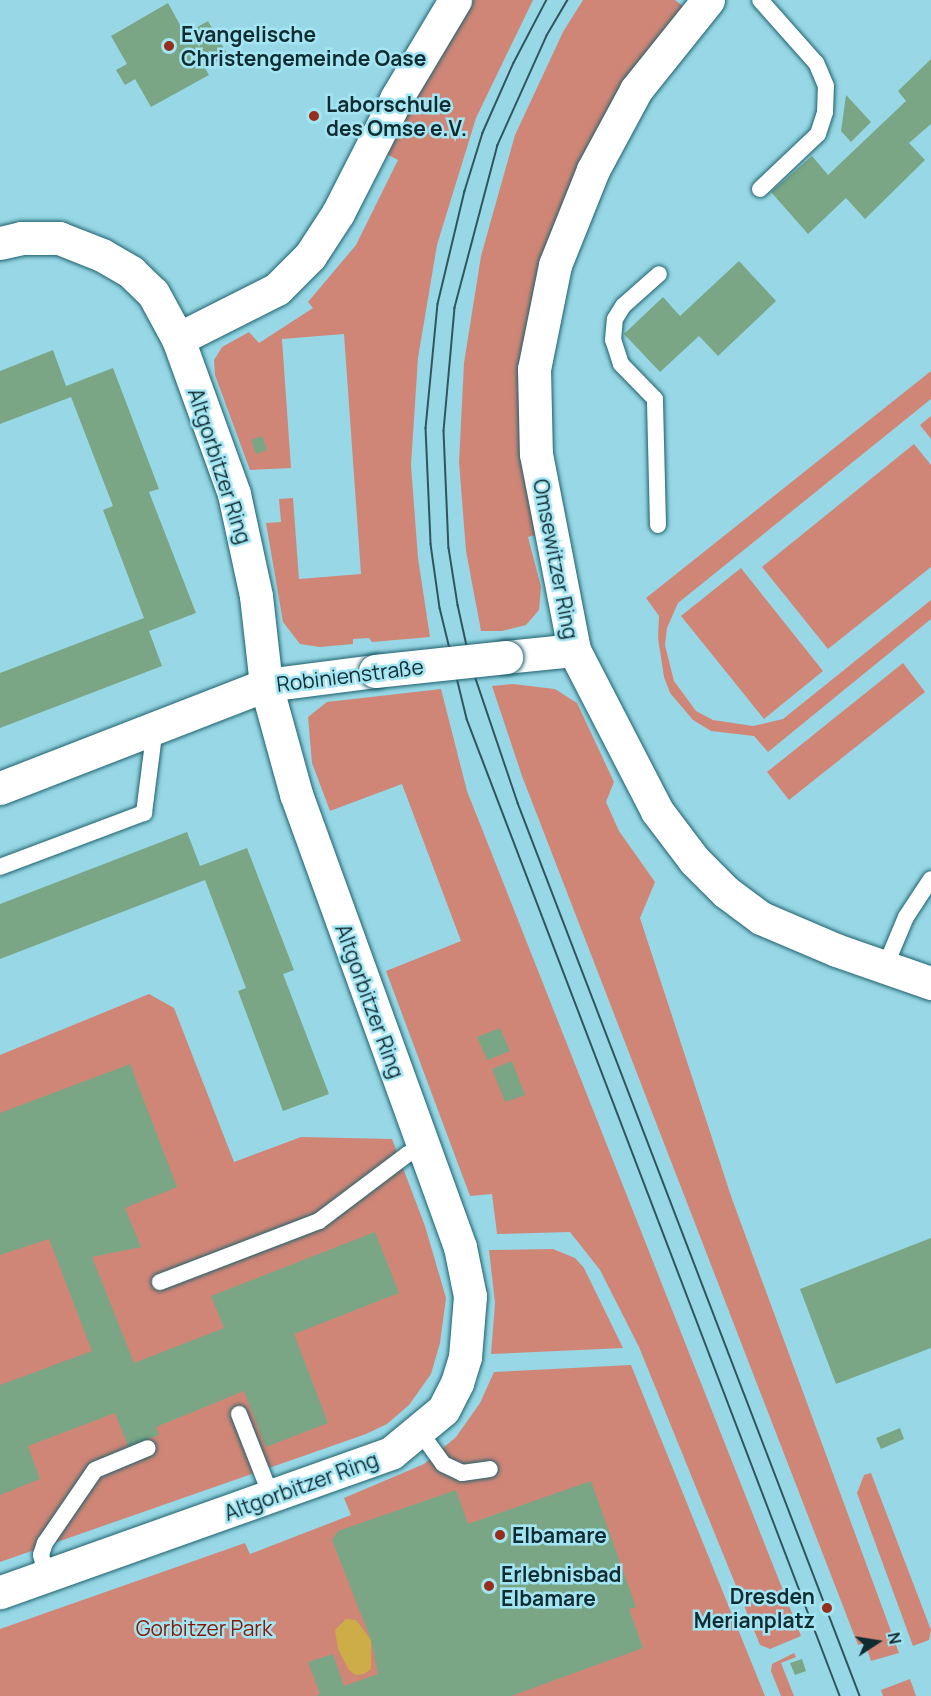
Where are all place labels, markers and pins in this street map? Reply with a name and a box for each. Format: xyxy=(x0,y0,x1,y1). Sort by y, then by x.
place label: Evangelische Christengemeinde Oase xyxy=(181,21,426,71)
marker: Evangelische Christengemeinde Oase xyxy=(162,39,176,53)
place label: Laborschule des Omse e.V. xyxy=(326,91,467,141)
marker: Laborschule des Omse e.V. xyxy=(307,109,321,123)
place label: Elbamare xyxy=(512,1522,607,1548)
marker: Elbamare xyxy=(493,1528,507,1542)
place label: Erlebnisbad Elbamare xyxy=(501,1561,622,1611)
marker: Erlebnisbad Elbamare xyxy=(482,1579,496,1593)
place label: Dresden Merianplatz xyxy=(694,1583,815,1633)
marker: Dresden Merianplatz xyxy=(820,1601,834,1615)

